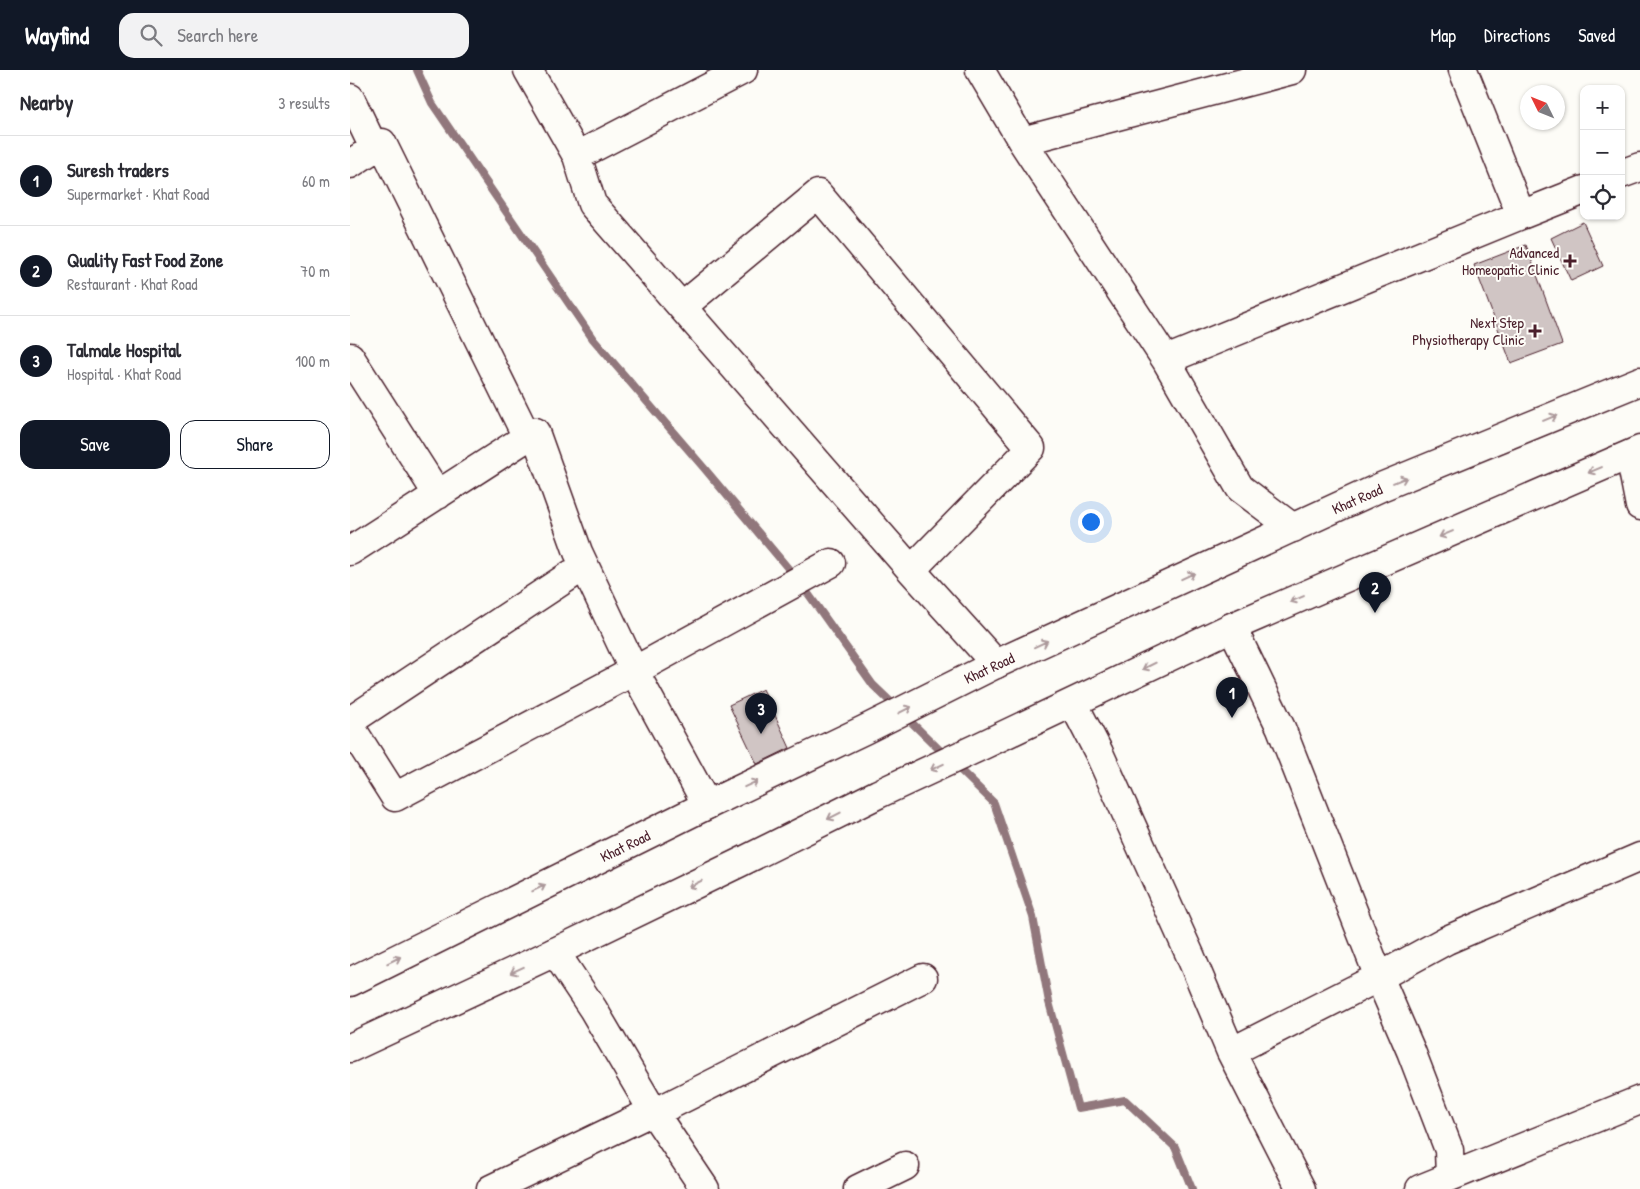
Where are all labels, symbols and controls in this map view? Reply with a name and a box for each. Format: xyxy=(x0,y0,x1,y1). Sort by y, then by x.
search box xyxy=(119,13,469,58)
text: Wayfind xyxy=(25,19,89,51)
icon: search xyxy=(137,21,165,49)
text: Search here xyxy=(177,22,258,48)
text: Map xyxy=(1431,23,1456,48)
text: Directions xyxy=(1484,23,1550,48)
text: Saved xyxy=(1578,23,1615,48)
north arrow xyxy=(1520,85,1565,130)
map controls xyxy=(1580,85,1625,220)
button: + xyxy=(1580,85,1625,130)
text: Nearby xyxy=(20,88,73,117)
text: 3 results xyxy=(278,92,330,114)
button: − xyxy=(1580,130,1625,175)
text: Suresh traders xyxy=(67,157,169,183)
text: 1 xyxy=(33,170,39,192)
text: 60 m xyxy=(302,170,330,192)
button: locate xyxy=(1580,175,1625,220)
text: Supermarket · Khat Road xyxy=(67,183,209,205)
place label: Advanced Homeopatic Clinic xyxy=(1462,242,1559,280)
text: Quality Fast Food Zone xyxy=(67,247,223,273)
marker: Advanced Homeopatic Clinic xyxy=(1563,254,1577,268)
text: 2 xyxy=(32,260,40,282)
text: 70 m xyxy=(300,260,330,282)
text: Restaurant · Khat Road xyxy=(67,273,197,295)
place label: Next Step Physiotherapy Clinic xyxy=(1412,312,1525,350)
marker: Next Step Physiotherapy Clinic xyxy=(1528,324,1542,338)
text: Talmale Hospital xyxy=(67,337,181,363)
text: 3 xyxy=(32,350,40,372)
text: 100 m xyxy=(295,350,330,372)
text: Hospital · Khat Road xyxy=(67,363,181,385)
one-way arrow xyxy=(1543,413,1558,422)
button: Save xyxy=(20,420,170,469)
button: Share xyxy=(180,420,330,469)
one-way arrow xyxy=(1588,465,1603,475)
one-way arrow xyxy=(1392,474,1407,484)
street label: Khat Road xyxy=(1328,479,1386,519)
your location xyxy=(1078,509,1104,535)
one-way arrow xyxy=(1439,530,1454,540)
one-way arrow xyxy=(1180,570,1195,580)
pin: 2 xyxy=(1359,572,1391,613)
one-way arrow xyxy=(1290,594,1305,604)
one-way arrow xyxy=(1033,638,1048,648)
street label: Khat Road xyxy=(960,647,1018,689)
one-way arrow xyxy=(1142,662,1157,671)
pin: 1 xyxy=(1216,677,1248,718)
pin: 3 xyxy=(745,693,777,734)
one-way arrow xyxy=(897,705,912,715)
one-way arrow xyxy=(930,762,945,772)
one-way arrow xyxy=(743,779,758,789)
one-way arrow xyxy=(827,812,842,821)
street label: Khat Road xyxy=(596,825,654,867)
one-way arrow xyxy=(688,880,703,890)
one-way arrow xyxy=(532,883,547,893)
one-way arrow xyxy=(386,955,401,964)
one-way arrow xyxy=(510,965,525,975)

